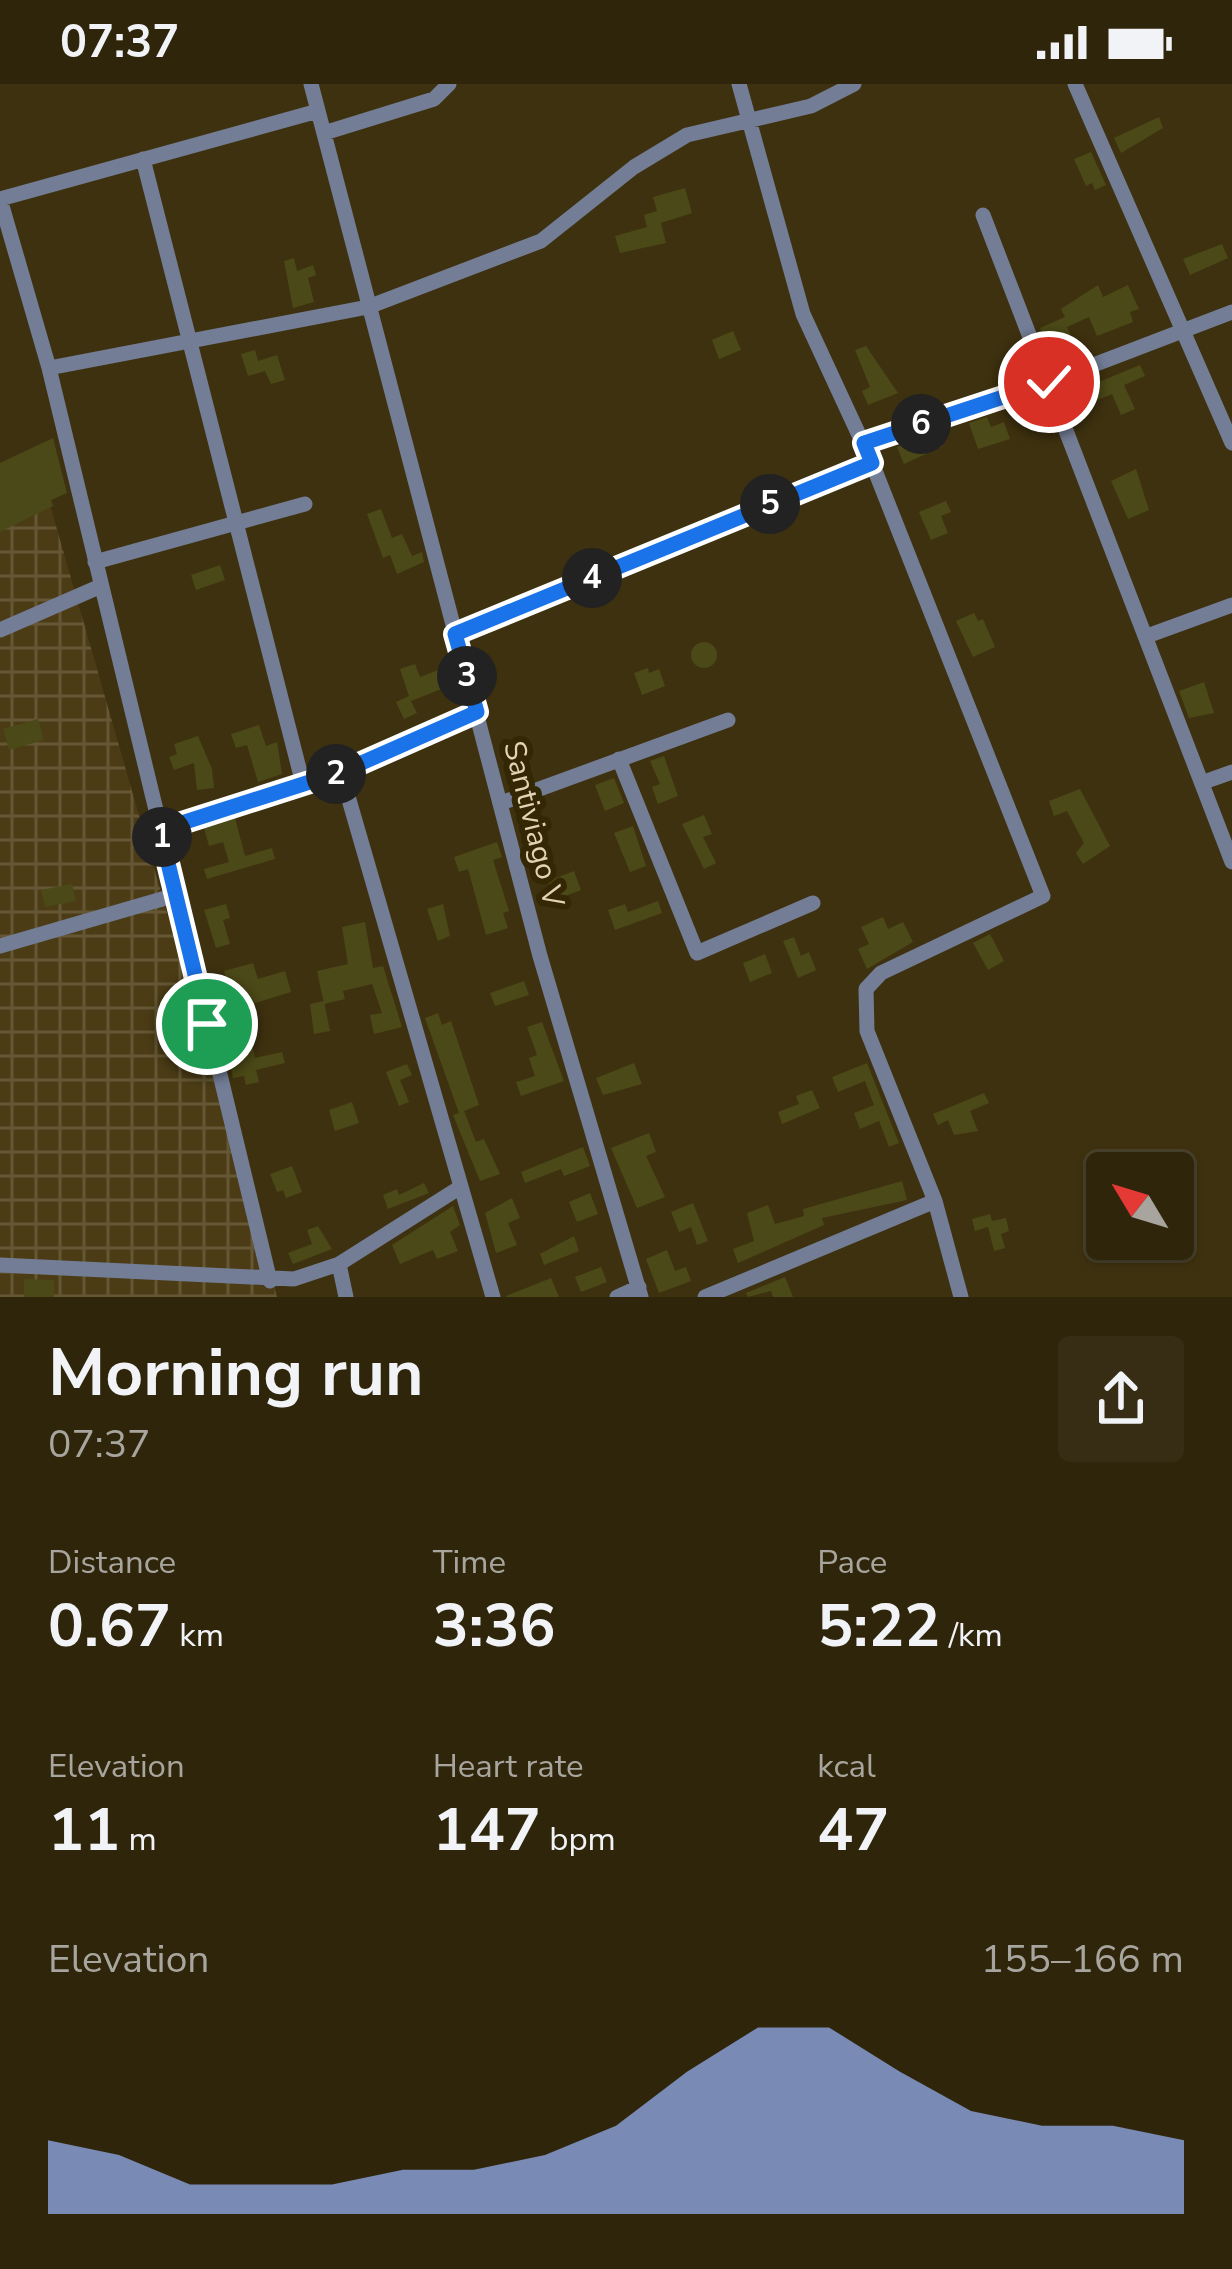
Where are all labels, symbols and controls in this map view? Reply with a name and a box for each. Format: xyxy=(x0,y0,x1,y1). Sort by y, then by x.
text: 07:37 xyxy=(60,12,179,73)
pin xyxy=(998,331,1100,433)
icon: check xyxy=(1016,349,1082,415)
pin: 6 xyxy=(891,394,951,454)
text: 6 xyxy=(911,401,931,446)
pin: 5 xyxy=(740,474,800,534)
text: 5 xyxy=(760,481,780,526)
pin: 4 xyxy=(562,548,622,608)
text: 4 xyxy=(582,555,602,600)
pin: 3 xyxy=(437,646,497,706)
text: 3 xyxy=(457,653,477,698)
street label: Santiviago V xyxy=(493,737,574,912)
pin: 2 xyxy=(306,744,366,804)
text: 2 xyxy=(326,751,346,796)
pin: 1 xyxy=(132,807,192,867)
text: 1 xyxy=(152,814,172,859)
pin xyxy=(156,973,258,1075)
icon: arrive xyxy=(174,991,240,1057)
north arrow xyxy=(1086,1152,1194,1260)
map controls xyxy=(1086,1152,1194,1260)
text: Morning run xyxy=(48,1328,424,1418)
button: share xyxy=(1058,1336,1184,1462)
text: 07:37 xyxy=(48,1418,151,1471)
text: Distance xyxy=(48,1540,176,1585)
text: Time xyxy=(433,1540,506,1585)
text: Pace xyxy=(817,1540,887,1585)
text: 0.67 xyxy=(48,1585,171,1667)
text: 3:36 xyxy=(433,1585,556,1667)
text: 5:22 xyxy=(817,1585,940,1667)
text: km xyxy=(171,1613,224,1658)
text: /km xyxy=(940,1613,1003,1658)
text: Elevation xyxy=(48,1744,185,1789)
text: Heart rate xyxy=(433,1744,584,1789)
text: kcal xyxy=(817,1744,876,1789)
text: 11 xyxy=(48,1789,120,1871)
text: 147 xyxy=(433,1789,541,1871)
text: 47 xyxy=(817,1789,889,1871)
text: m xyxy=(120,1817,157,1862)
text: bpm xyxy=(541,1817,616,1862)
text: Elevation xyxy=(48,1933,209,1986)
text: 155–166 m xyxy=(981,1933,1184,1986)

